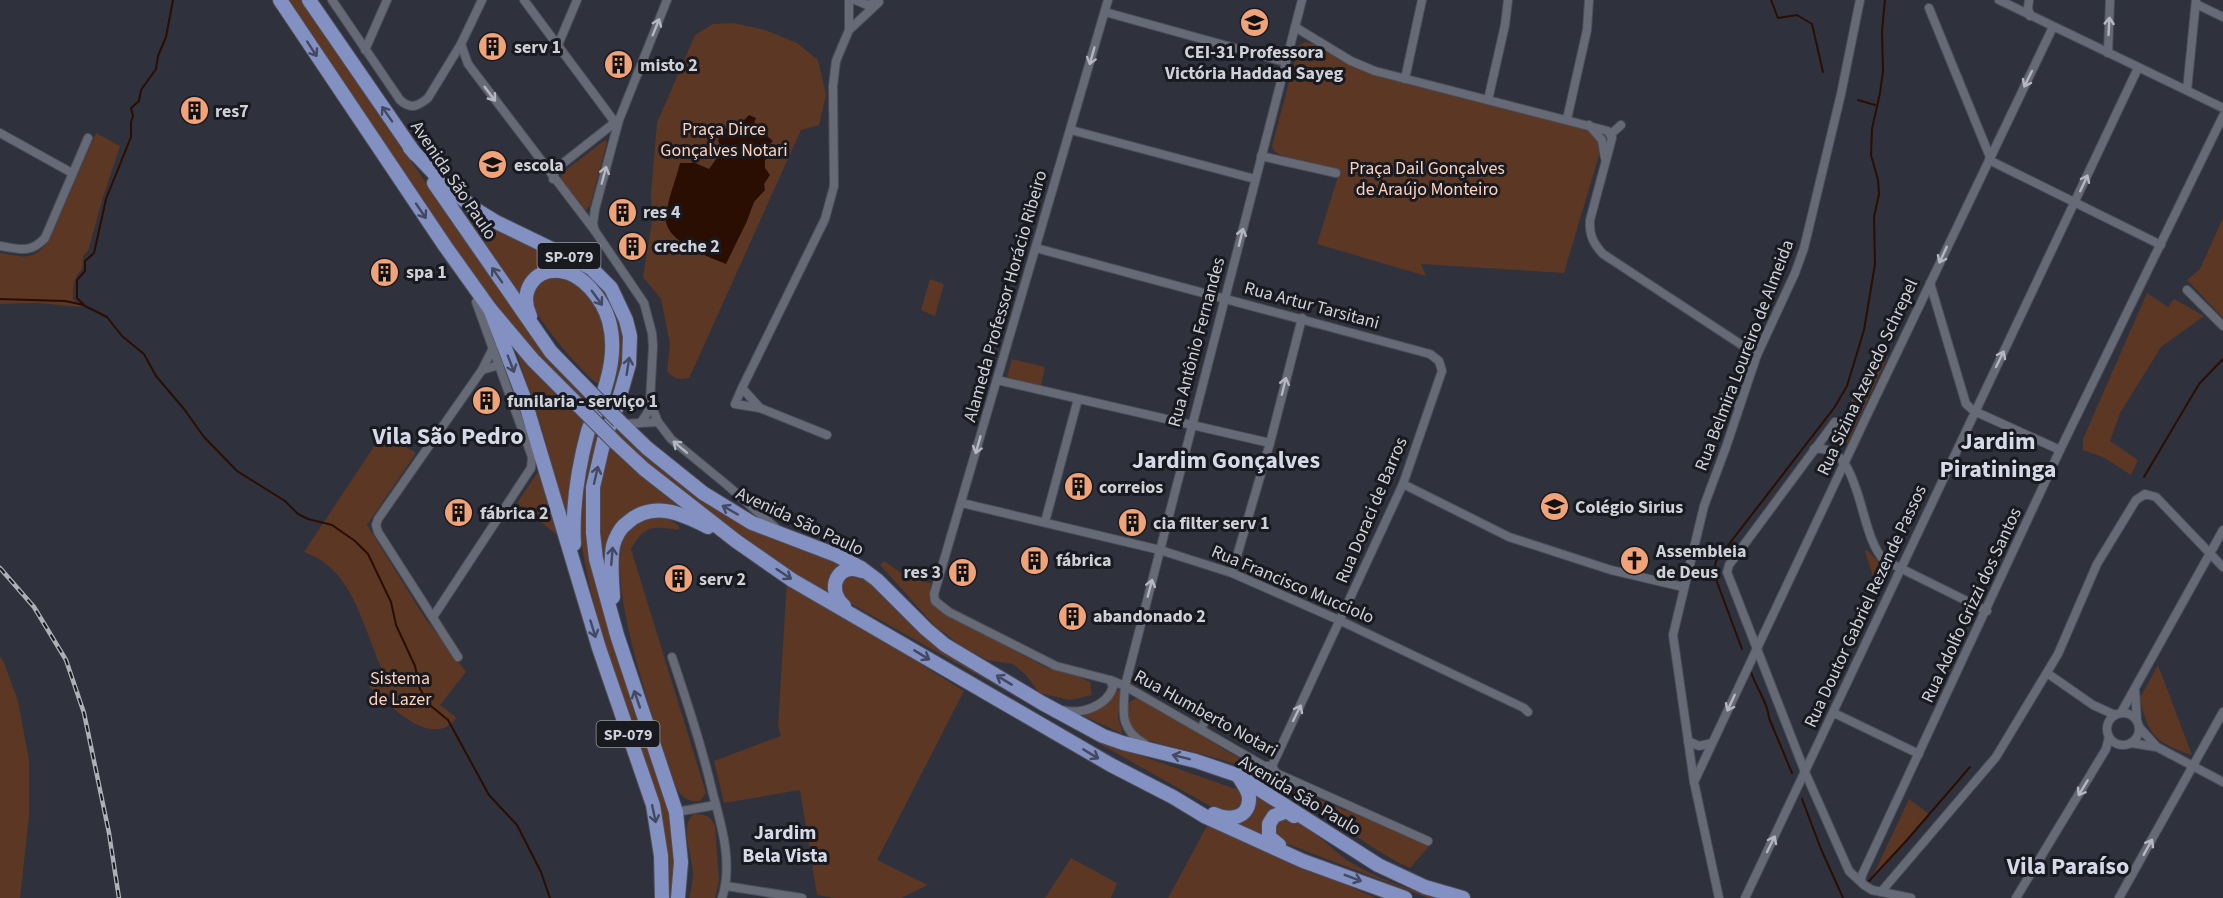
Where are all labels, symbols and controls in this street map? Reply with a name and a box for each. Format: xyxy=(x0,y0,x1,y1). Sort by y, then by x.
school or university icon: CEI-31 Professora Victória Haddad Sayeg xyxy=(1238,7,1270,39)
one-way arrow xyxy=(2104,17,2115,37)
one-way arrow xyxy=(651,18,662,36)
building icon: serv 1 xyxy=(477,31,509,63)
place label: serv 1 xyxy=(514,35,561,60)
one-way arrow xyxy=(306,40,318,57)
place label: CEI-31 Professora Victória Haddad Sayeg xyxy=(1164,40,1343,86)
one-way arrow xyxy=(1086,46,1097,65)
building icon: misto 2 xyxy=(603,49,635,81)
place label: misto 2 xyxy=(640,53,698,78)
one-way arrow xyxy=(2021,70,2033,88)
one-way arrow xyxy=(484,86,497,102)
building icon: res7 xyxy=(178,95,210,127)
place label: res7 xyxy=(215,99,249,124)
one-way arrow xyxy=(381,106,393,123)
street label: Avenida São Paulo xyxy=(404,116,503,245)
park label: Praça Dirce Gonçalves Notari xyxy=(660,117,788,163)
school or university icon: escola xyxy=(477,149,509,181)
place label: escola xyxy=(514,153,564,178)
park label: Praça Dail Gonçalves de Araújo Monteiro xyxy=(1349,156,1505,202)
one-way arrow xyxy=(599,166,610,185)
street label: Alameda Professor Horácio Ribeiro xyxy=(958,167,1053,425)
one-way arrow xyxy=(2079,174,2091,192)
building icon: res 4 xyxy=(606,196,638,228)
place label: res 4 xyxy=(643,200,681,225)
one-way arrow xyxy=(415,202,427,218)
one-way arrow xyxy=(1235,228,1247,247)
building icon: creche 2 xyxy=(617,230,649,262)
place label: creche 2 xyxy=(654,234,720,259)
street label: Rua Belmira Loureiro de Almeida xyxy=(1689,236,1800,474)
road number: SP-079 xyxy=(538,243,600,269)
one-way arrow xyxy=(1937,246,1949,264)
street label: Rua Antônio Fernandes xyxy=(1162,255,1231,430)
building icon: spa 1 xyxy=(369,256,401,288)
place label: spa 1 xyxy=(406,260,447,285)
one-way arrow xyxy=(491,267,503,284)
street label: Rua Artur Tarsitani xyxy=(1241,275,1382,336)
street label: Rua Sizina Azevedo Schrepel xyxy=(1811,275,1924,480)
one-way arrow xyxy=(590,289,603,305)
one-way arrow xyxy=(1994,350,2006,368)
one-way arrow xyxy=(506,354,517,373)
one-way arrow xyxy=(623,357,634,377)
one-way arrow xyxy=(1279,377,1291,396)
building icon: funilaria - serviço 1 xyxy=(470,385,502,417)
place label: funilaria - serviço 1 xyxy=(507,389,658,414)
district label: Vila São Pedro xyxy=(371,419,524,454)
district label: Jardim Piratininga xyxy=(1940,424,2056,487)
street label: Rua Doraci de Barros xyxy=(1329,433,1414,587)
one-way arrow xyxy=(972,435,983,454)
one-way arrow xyxy=(673,440,688,454)
district label: Jardim Gonçalves xyxy=(1132,443,1320,478)
one-way arrow xyxy=(591,466,602,485)
building icon: correios xyxy=(1062,471,1094,503)
place label: correios xyxy=(1099,475,1163,500)
street label: Avenida São Paulo xyxy=(732,481,868,562)
street label: Rua Doutor Gabriel Rezende Passos xyxy=(1798,481,1933,732)
school or university icon: Colégio Sirius xyxy=(1538,491,1570,523)
place label: Colégio Sirius xyxy=(1575,495,1683,520)
building icon: fábrica 2 xyxy=(443,497,475,529)
place label: fábrica 2 xyxy=(480,501,549,526)
street label: Rua Adolfo Grizzi dos Santos xyxy=(1915,503,2028,707)
one-way arrow xyxy=(722,504,739,516)
building icon: cia filter serv 1 xyxy=(1116,507,1148,539)
place label: cia filter serv 1 xyxy=(1153,511,1270,536)
street label: Rua Francisco Mucciolo xyxy=(1207,539,1378,630)
place label: Assembleia de Deus xyxy=(1655,539,1747,585)
building icon: fábrica xyxy=(1019,544,1051,576)
church icon: Assembleia de Deus xyxy=(1619,545,1651,577)
one-way arrow xyxy=(607,546,618,566)
place label: fábrica xyxy=(1056,548,1111,573)
building icon: res 3 xyxy=(946,556,978,588)
place label: res 3 xyxy=(904,560,941,585)
building icon: serv 2 xyxy=(662,563,694,595)
place label: serv 2 xyxy=(699,567,746,592)
one-way arrow xyxy=(775,568,792,580)
one-way arrow xyxy=(1145,579,1156,598)
building icon: abandonado 2 xyxy=(1056,600,1088,632)
place label: abandonado 2 xyxy=(1093,604,1206,629)
one-way arrow xyxy=(588,619,599,638)
one-way arrow xyxy=(913,650,930,662)
street label: Rua Humberto Notari xyxy=(1130,664,1282,763)
park label: Sistema de Lazer xyxy=(369,666,432,712)
one-way arrow xyxy=(996,674,1013,686)
one-way arrow xyxy=(631,690,642,709)
one-way arrow xyxy=(1725,694,1737,712)
one-way arrow xyxy=(1292,705,1304,723)
road number: SP-079 xyxy=(596,721,660,747)
one-way arrow xyxy=(1082,748,1099,760)
street label: Avenida São Paulo xyxy=(1234,749,1366,842)
one-way arrow xyxy=(1172,751,1191,763)
one-way arrow xyxy=(2076,779,2088,796)
one-way arrow xyxy=(649,804,661,823)
district label: Jardim Bela Vista xyxy=(742,819,828,870)
one-way arrow xyxy=(1766,835,1778,853)
one-way arrow xyxy=(2142,839,2154,856)
district label: Vila Paraíso xyxy=(2006,849,2129,884)
one-way arrow xyxy=(1343,873,1362,884)

